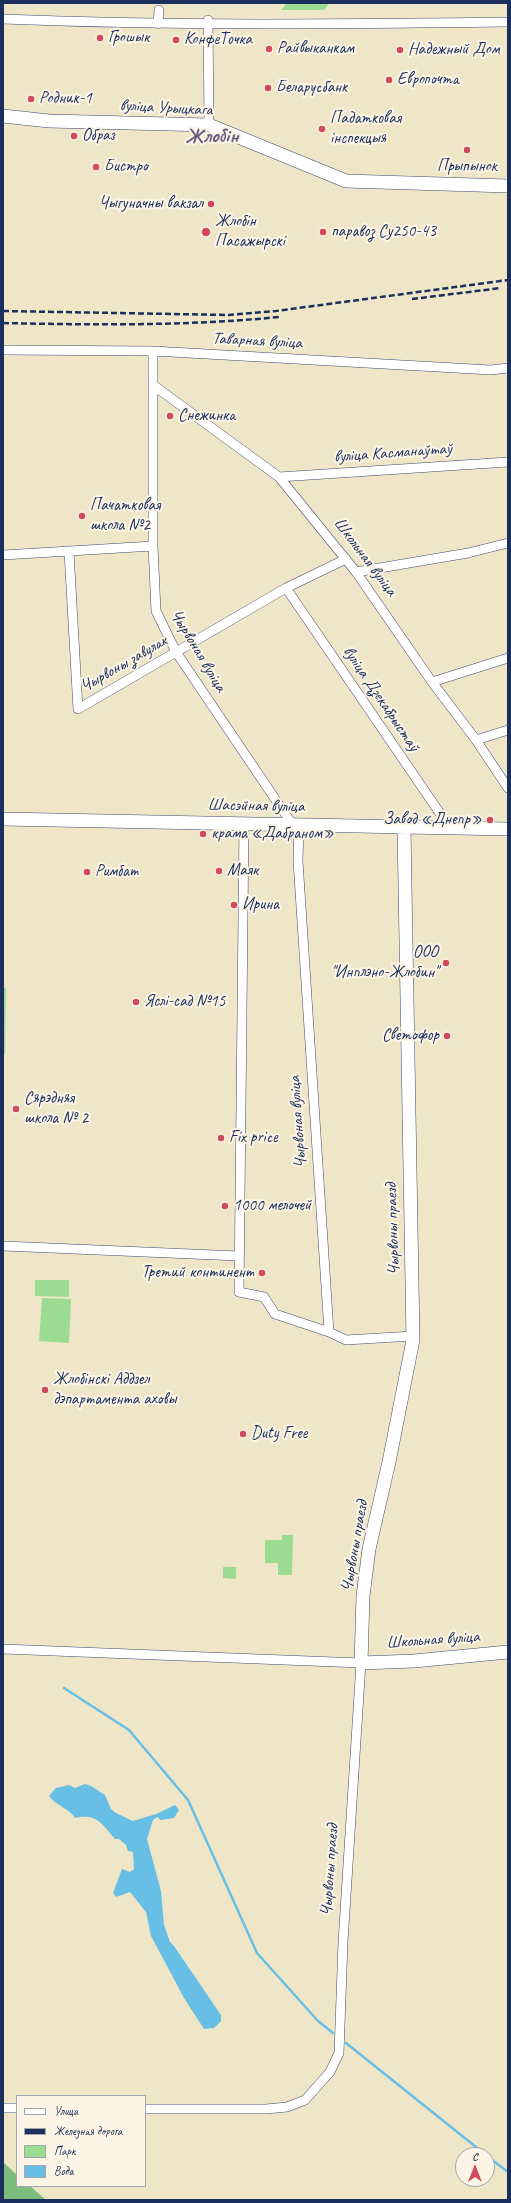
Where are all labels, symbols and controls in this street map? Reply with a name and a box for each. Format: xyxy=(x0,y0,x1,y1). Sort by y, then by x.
place label: Грошык xyxy=(108,28,149,48)
place label: КонфеТочка xyxy=(184,30,252,50)
marker: Грошык xyxy=(95,33,105,43)
marker: КонфеТочка xyxy=(171,35,181,45)
place label: Райвыканкам xyxy=(277,39,354,59)
place label: Надежный Дом xyxy=(408,40,500,60)
marker: Райвыканкам xyxy=(264,44,274,54)
marker: Надежный Дом xyxy=(395,45,405,55)
place label: Европочта xyxy=(397,70,459,90)
marker: Европочта xyxy=(384,75,394,85)
place label: Беларусбанк xyxy=(276,78,347,98)
marker: Беларусбанк xyxy=(263,83,273,93)
place label: Родник-1 xyxy=(39,89,92,109)
marker: Родник-1 xyxy=(26,94,36,104)
street label: вуліца Урыцкага xyxy=(119,95,213,121)
place label: Падатковая інспекцыя xyxy=(330,109,401,149)
district label: Жлобін xyxy=(186,123,238,149)
marker: Падатковая інспекцыя xyxy=(317,124,327,134)
place label: Образ xyxy=(82,126,114,146)
marker: Образ xyxy=(69,131,79,141)
marker: Прыпынок xyxy=(462,145,472,155)
place label: Бистро xyxy=(104,157,148,177)
place label: Прыпынок xyxy=(437,157,497,177)
marker: Бистро xyxy=(91,162,101,172)
place label: Чыгуначны вакзал xyxy=(99,194,203,214)
marker: Чыгуначны вакзал xyxy=(206,199,216,209)
place label: Жлобін Пасажырскі xyxy=(215,212,285,252)
place label: паравоз Су250-43 xyxy=(331,222,436,242)
marker: Жлобін Пасажырскі xyxy=(200,226,212,238)
marker: паравоз Су250-43 xyxy=(318,227,328,237)
street label: Таварная вуліца xyxy=(212,328,302,354)
place label: Снежинка xyxy=(178,406,235,426)
marker: Снежинка xyxy=(165,411,175,421)
street label: вуліца Касманаўтаў xyxy=(333,439,453,467)
place label: Пачатковая школа №2 xyxy=(90,496,160,536)
marker: Пачатковая школа №2 xyxy=(77,511,87,521)
street label: Школьная вуліца xyxy=(329,514,401,600)
street label: Чырвоная вуліца xyxy=(165,606,231,696)
street label: Чырвоны завулак xyxy=(77,631,171,697)
street label: вуліца Дзекабрыстаў xyxy=(338,642,424,756)
street label: Шасэйная вуліца xyxy=(207,795,305,817)
place label: Завод «Днепр» xyxy=(383,810,482,830)
marker: Завод «Днепр» xyxy=(485,815,495,825)
place label: крама «Дабраном» xyxy=(211,824,334,844)
marker: крама «Дабраном» xyxy=(198,829,208,839)
place label: Маяк xyxy=(227,861,258,881)
place label: Римбат xyxy=(95,862,138,882)
marker: Маяк xyxy=(214,866,224,876)
marker: Римбат xyxy=(82,867,92,877)
place label: Ирина xyxy=(242,895,279,915)
marker: Ирина xyxy=(229,900,239,910)
place label: ООО "Инплэно-Жлобин" xyxy=(331,943,438,983)
marker: ООО "Инплэно-Жлобин" xyxy=(441,958,451,968)
place label: Яслі-сад №15 xyxy=(144,992,225,1012)
marker: Яслі-сад №15 xyxy=(131,997,141,1007)
place label: Светофор xyxy=(382,1026,439,1046)
marker: Светофор xyxy=(442,1031,452,1041)
street label: Чырвоная вуліца xyxy=(285,1075,311,1169)
place label: Сярэдняя школа № 2 xyxy=(24,1089,88,1129)
marker: Сярэдняя школа № 2 xyxy=(11,1104,21,1114)
place label: Fix price xyxy=(229,1128,278,1148)
marker: Fix price xyxy=(216,1133,226,1143)
street label: Чырвоны праезд xyxy=(381,1183,405,1275)
place label: 1000 мелочей xyxy=(233,1196,311,1216)
marker: 1000 мелочей xyxy=(220,1201,230,1211)
place label: Третий континент xyxy=(141,1263,254,1283)
marker: Третий континент xyxy=(257,1268,267,1278)
place label: Жлобінскі Аддзел дэпартамента аховы xyxy=(53,1370,176,1410)
marker: Жлобінскі Аддзел дэпартамента аховы xyxy=(40,1385,50,1395)
place label: Duty Free xyxy=(251,1424,307,1444)
marker: Duty Free xyxy=(238,1429,248,1439)
street label: Чырвоны праезд xyxy=(337,1499,373,1593)
street label: Школьная вуліца xyxy=(386,1627,480,1653)
street label: Чырвоны праезд xyxy=(317,1823,343,1917)
legend xyxy=(16,2095,146,2187)
text: Улица xyxy=(54,2103,78,2119)
text: Железная дорога xyxy=(54,2123,122,2139)
text: Парк xyxy=(54,2143,75,2159)
north arrow xyxy=(455,2147,495,2187)
text: С xyxy=(472,2149,478,2163)
text: Вода xyxy=(54,2163,73,2179)

